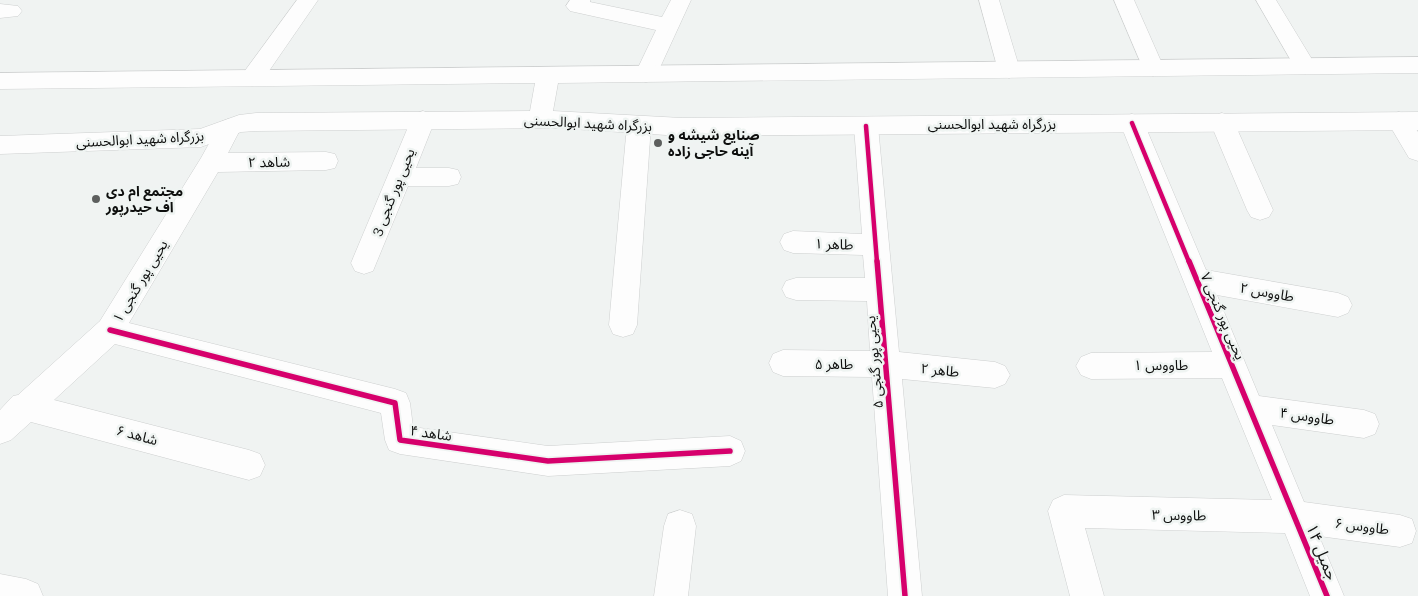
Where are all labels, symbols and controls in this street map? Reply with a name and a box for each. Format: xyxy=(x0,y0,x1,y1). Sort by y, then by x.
street label: بزرگراه شهید ابوالحسنی xyxy=(523,112,653,135)
street label: بزرگراه شهید ابوالحسنی xyxy=(928,116,1056,133)
place label: صنایع شیشه و آینه حاجی زاده xyxy=(668,127,760,160)
street label: بزرگراه شهید ابوالحسنی xyxy=(76,128,205,151)
marker: صنایع شیشه و آینه حاجی زاده xyxy=(652,137,664,149)
street label: یحیی پور گنجی 3 xyxy=(368,146,420,239)
street label: شاهد ۲ xyxy=(248,154,290,170)
place label: مجتمع ام دی اف حیدرپور xyxy=(105,183,183,217)
marker: مجتمع ام دی اف حیدرپور xyxy=(90,193,102,205)
street label: طاهر ۱ xyxy=(814,235,854,254)
street label: یحیی پور گنجی ۱ xyxy=(109,237,173,326)
street label: یحیی پور گنجی ۷ xyxy=(1196,270,1249,363)
street label: طاووس ۲ xyxy=(1239,279,1295,306)
street label: یحیی پور گنجی ۵ xyxy=(862,315,888,409)
street label: طاهر ۵ xyxy=(815,356,853,373)
street label: طاووس ۱ xyxy=(1134,357,1188,374)
street label: طاهر ۲ xyxy=(920,360,960,381)
street label: طاووس ۴ xyxy=(1279,404,1335,429)
street label: شاهد ۶ xyxy=(115,422,159,448)
street label: شاهد ۴ xyxy=(409,422,453,444)
street label: طاووس ۳ xyxy=(1152,507,1206,524)
street label: طاووس ۶ xyxy=(1334,515,1390,538)
street label: جمیل ۱۴ xyxy=(1302,521,1342,583)

